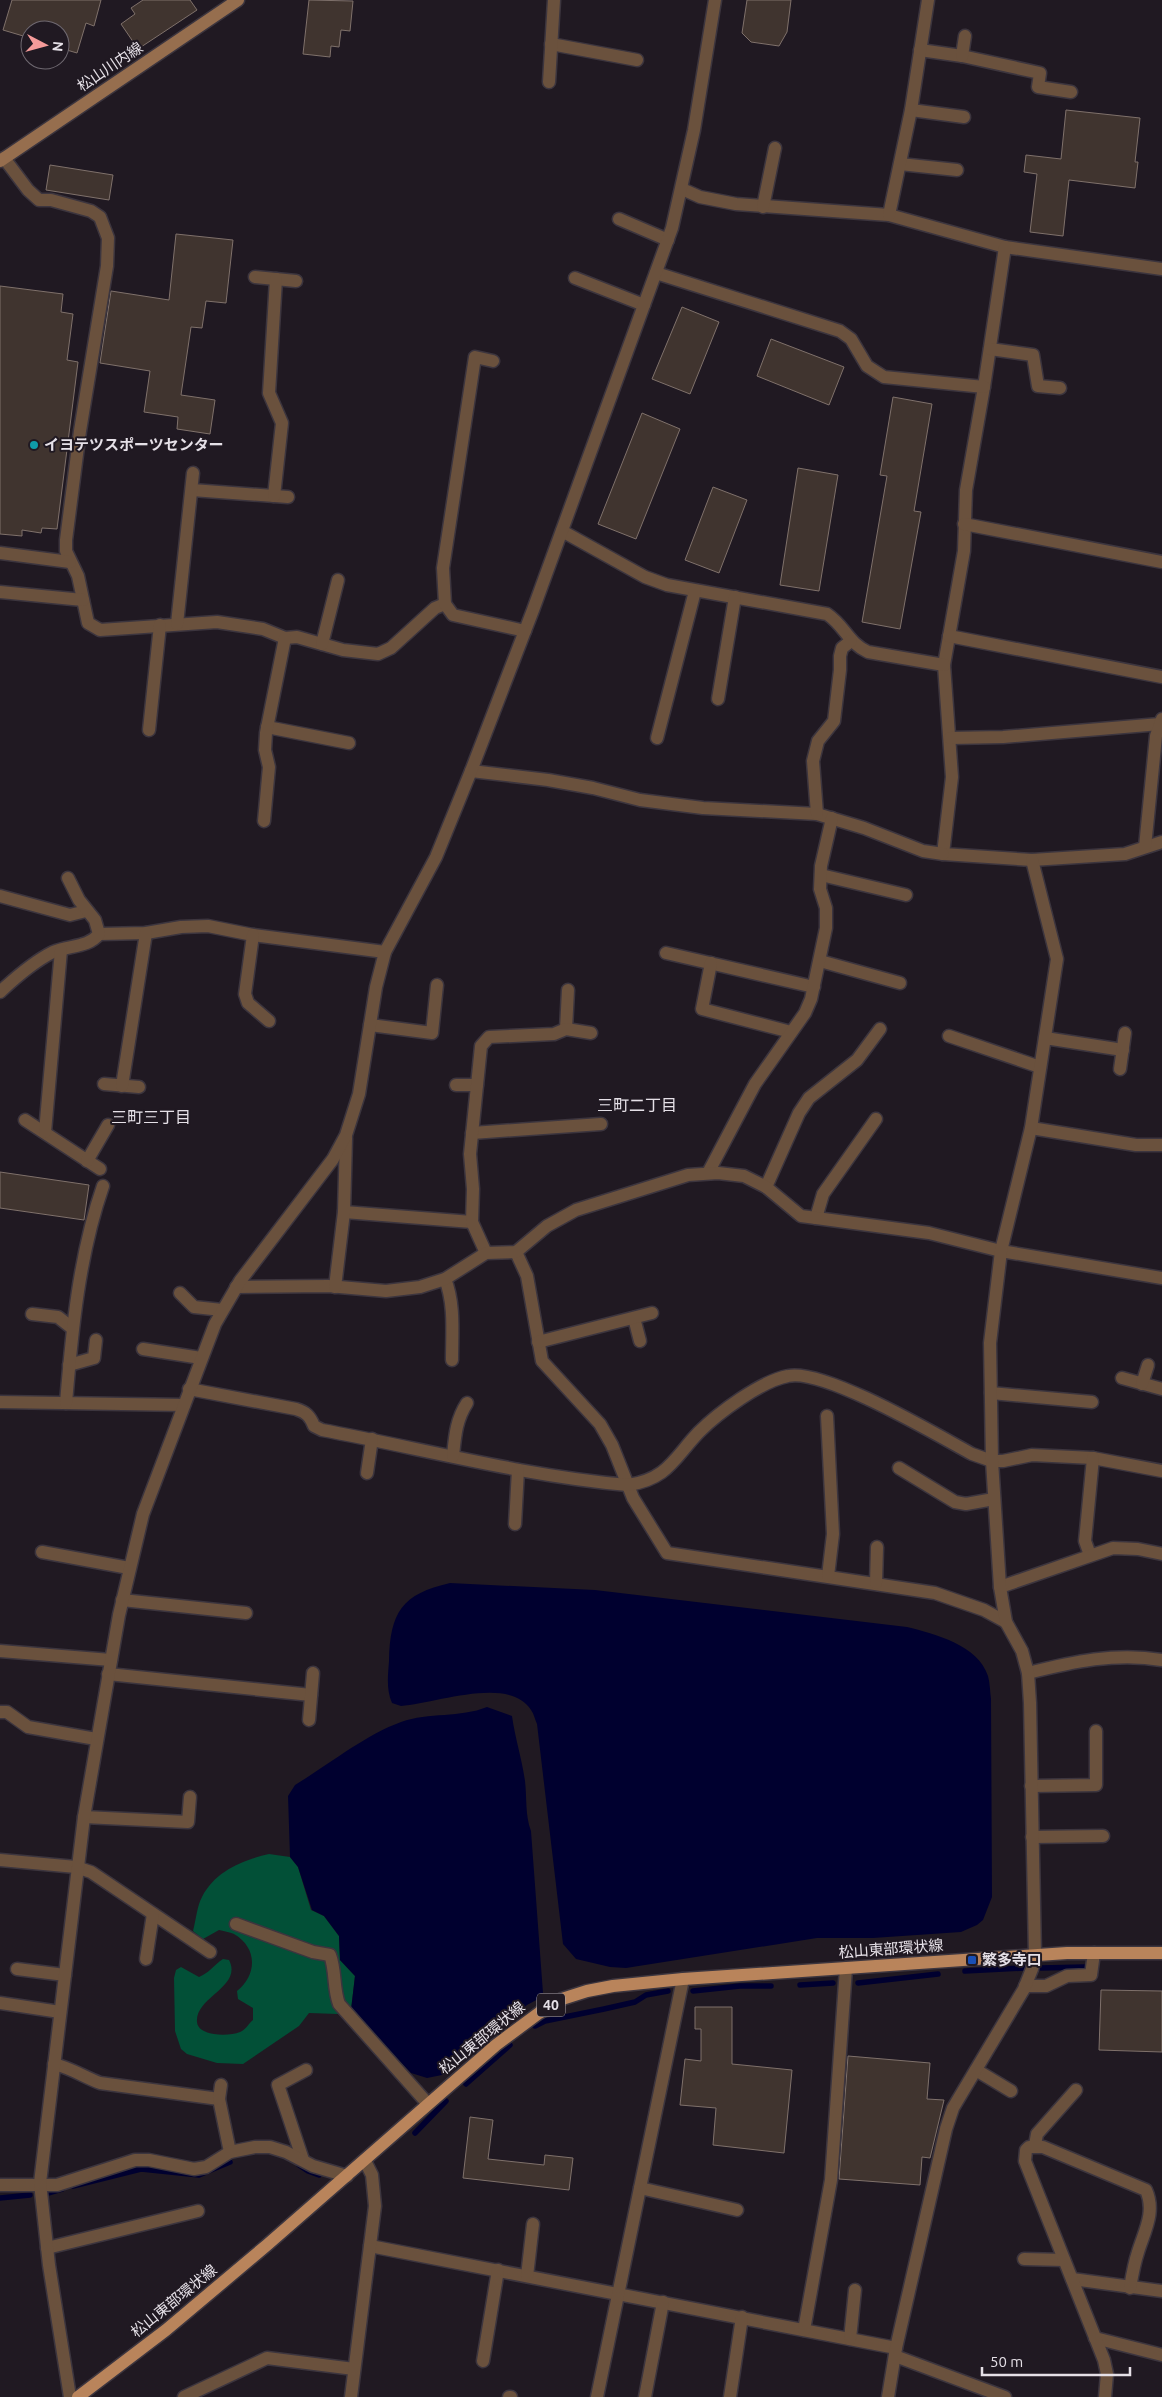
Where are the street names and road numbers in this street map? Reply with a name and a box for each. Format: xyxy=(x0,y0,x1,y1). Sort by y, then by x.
street label: 松山川内線 xyxy=(74,39,146,95)
street label: 松山東部環状線 xyxy=(838,1936,944,1961)
road number: 40 xyxy=(537,1994,565,2016)
street label: 松山東部環状線 xyxy=(436,1998,528,2077)
street label: 松山東部環状線 xyxy=(128,2261,220,2340)

